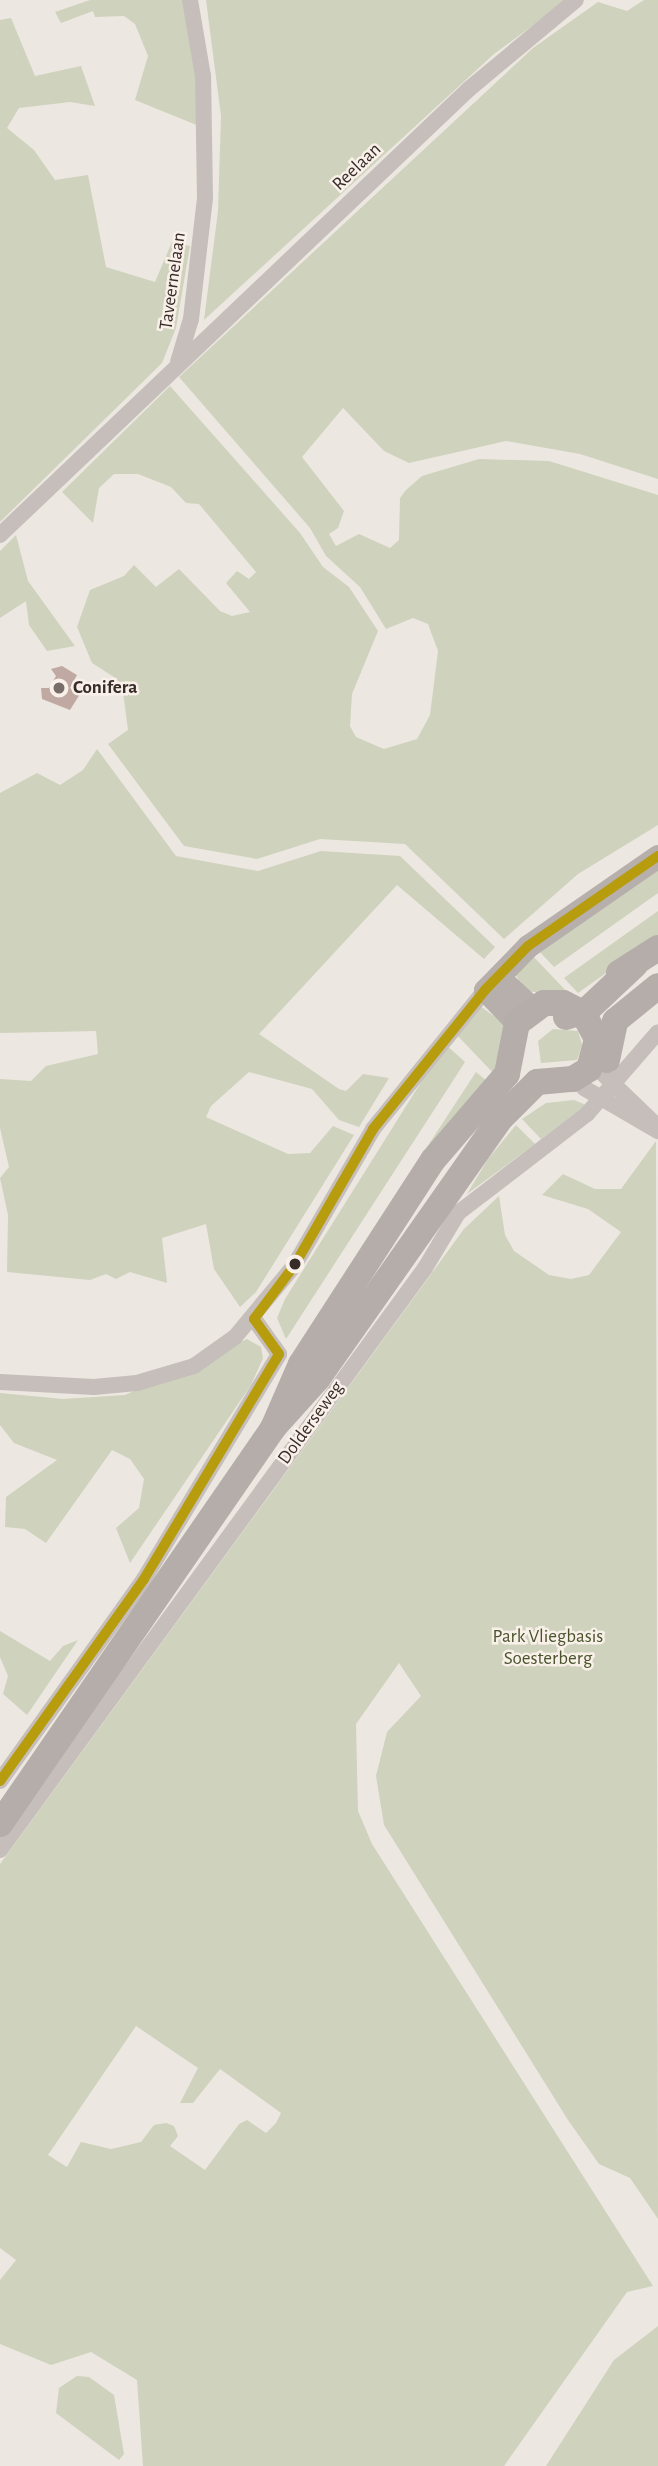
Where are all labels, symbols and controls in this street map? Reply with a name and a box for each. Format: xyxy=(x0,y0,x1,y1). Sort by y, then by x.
street label: Reelaan xyxy=(328,138,386,196)
street label: Taveernelaan xyxy=(155,231,191,331)
place label: Conifera xyxy=(73,677,137,699)
marker: Conifera xyxy=(51,680,67,696)
unlabelled marker xyxy=(288,1257,302,1271)
street label: Dolderseweg xyxy=(273,1377,349,1469)
park label: Park Vliegbasis Soesterberg xyxy=(493,1626,603,1670)

